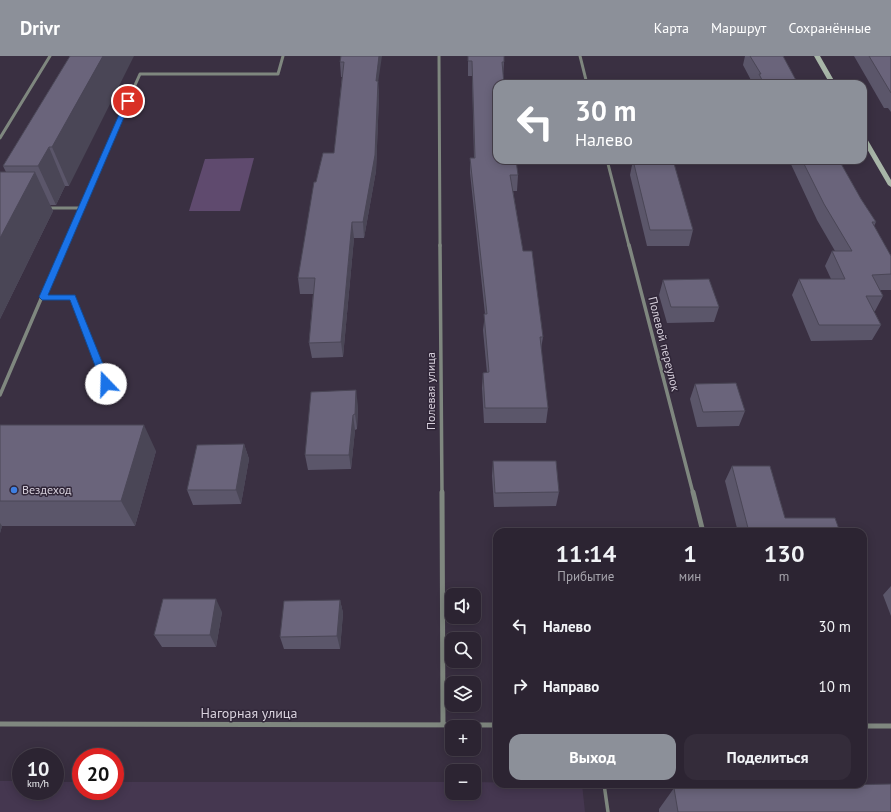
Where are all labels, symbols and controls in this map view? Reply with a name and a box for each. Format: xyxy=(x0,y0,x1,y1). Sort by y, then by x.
text: Drivr xyxy=(20,16,60,40)
text: Карта xyxy=(654,19,689,37)
text: Маршрут xyxy=(711,19,766,37)
text: Сохранённые xyxy=(788,19,871,37)
pin xyxy=(111,84,145,118)
icon: arrive xyxy=(117,90,139,112)
text: 30 m xyxy=(575,92,636,129)
icon: left xyxy=(509,96,561,148)
text: Налево xyxy=(575,128,633,151)
street label: Полевой переулок xyxy=(645,295,684,393)
street label: Полевая улица xyxy=(423,352,438,430)
position arrow xyxy=(85,363,127,405)
place label: Вездеход xyxy=(22,482,72,497)
marker: Вездеход xyxy=(9,485,19,495)
text: 11:14 xyxy=(555,538,616,569)
text: 1 xyxy=(683,538,697,569)
text: 130 xyxy=(764,538,805,569)
text: Прибытие xyxy=(557,568,614,585)
text: мин xyxy=(679,568,701,585)
text: m xyxy=(779,568,789,585)
map controls xyxy=(445,588,481,800)
button: sound xyxy=(445,588,481,624)
icon: left xyxy=(509,615,531,637)
text: Налево xyxy=(543,617,591,636)
text: 30 m xyxy=(818,617,851,636)
button: search xyxy=(445,632,481,668)
icon: right xyxy=(509,675,531,697)
button: layers xyxy=(445,676,481,712)
text: Направо xyxy=(543,677,599,696)
text: 10 m xyxy=(818,677,851,696)
street label: Нагорная улица xyxy=(201,704,297,722)
button: + xyxy=(445,720,481,756)
button: Выход xyxy=(509,734,676,780)
button: Поделиться xyxy=(684,734,851,780)
speed limit sign: 20 xyxy=(72,748,124,800)
text: 10 xyxy=(27,756,49,782)
button: − xyxy=(445,764,481,800)
text: km/h xyxy=(27,777,49,790)

